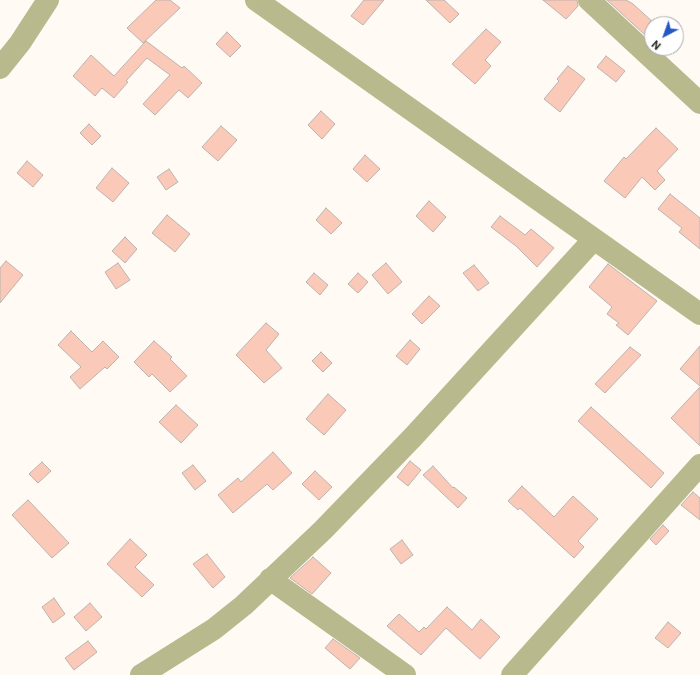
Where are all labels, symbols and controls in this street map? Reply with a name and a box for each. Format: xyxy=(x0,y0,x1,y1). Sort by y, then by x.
north arrow xyxy=(644,16,684,56)
text: N xyxy=(649,37,664,52)

